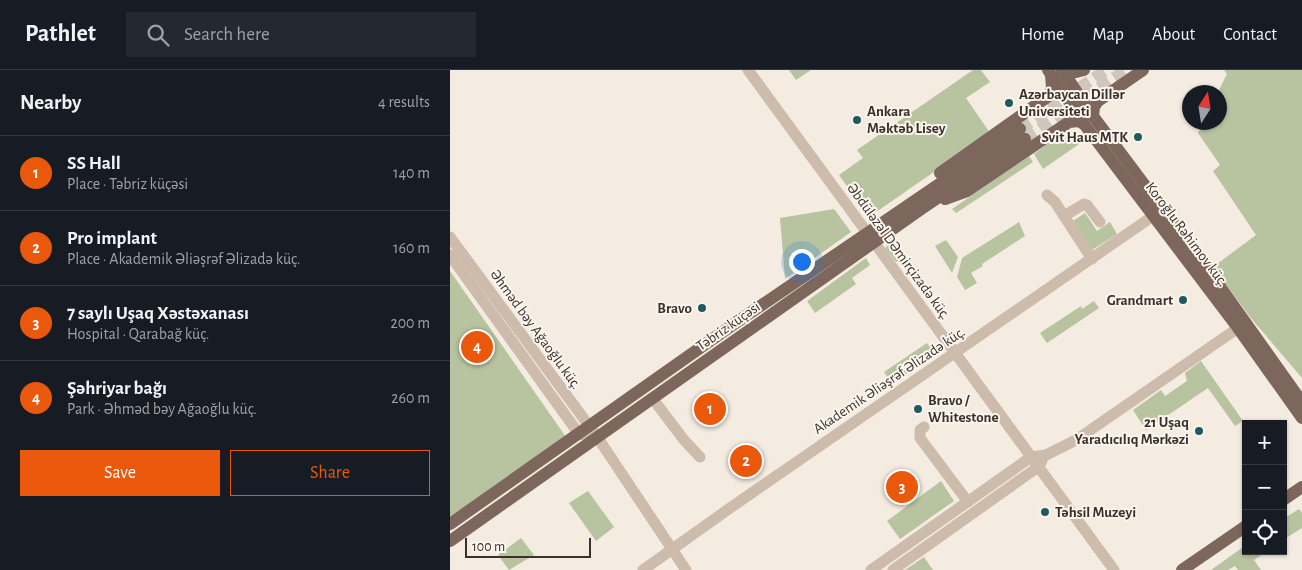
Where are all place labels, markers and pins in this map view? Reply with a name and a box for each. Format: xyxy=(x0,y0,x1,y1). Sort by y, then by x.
place label: Azərbaycan Dillər Universiteti xyxy=(1019,87,1125,119)
marker: Azərbaycan Dillər Universiteti xyxy=(1003,97,1015,109)
place label: Ankara Məktəb Lisey xyxy=(867,104,946,136)
marker: Ankara Məktəb Lisey xyxy=(851,114,863,126)
place label: Svit Haus MTK xyxy=(1041,130,1128,145)
marker: Svit Haus MTK xyxy=(1132,131,1144,143)
place label: Grandmart xyxy=(1107,293,1173,308)
marker: Grandmart xyxy=(1177,294,1189,306)
place label: Bravo xyxy=(657,301,692,316)
marker: Bravo xyxy=(696,302,708,314)
pin: 4 xyxy=(461,328,493,366)
pin: 1 xyxy=(694,390,726,428)
place label: Bravo / Whitestone xyxy=(928,393,999,425)
marker: Bravo / Whitestone xyxy=(912,403,924,415)
place label: 21 Uşaq Yaradıcılıq Mərkəzi xyxy=(1075,415,1189,447)
marker: 21 Uşaq Yaradıcılıq Mərkəzi xyxy=(1193,425,1205,437)
pin: 2 xyxy=(730,442,762,480)
pin: 3 xyxy=(886,468,918,506)
place label: Təhsil Muzeyi xyxy=(1055,505,1136,520)
marker: Təhsil Muzeyi xyxy=(1039,506,1051,518)

